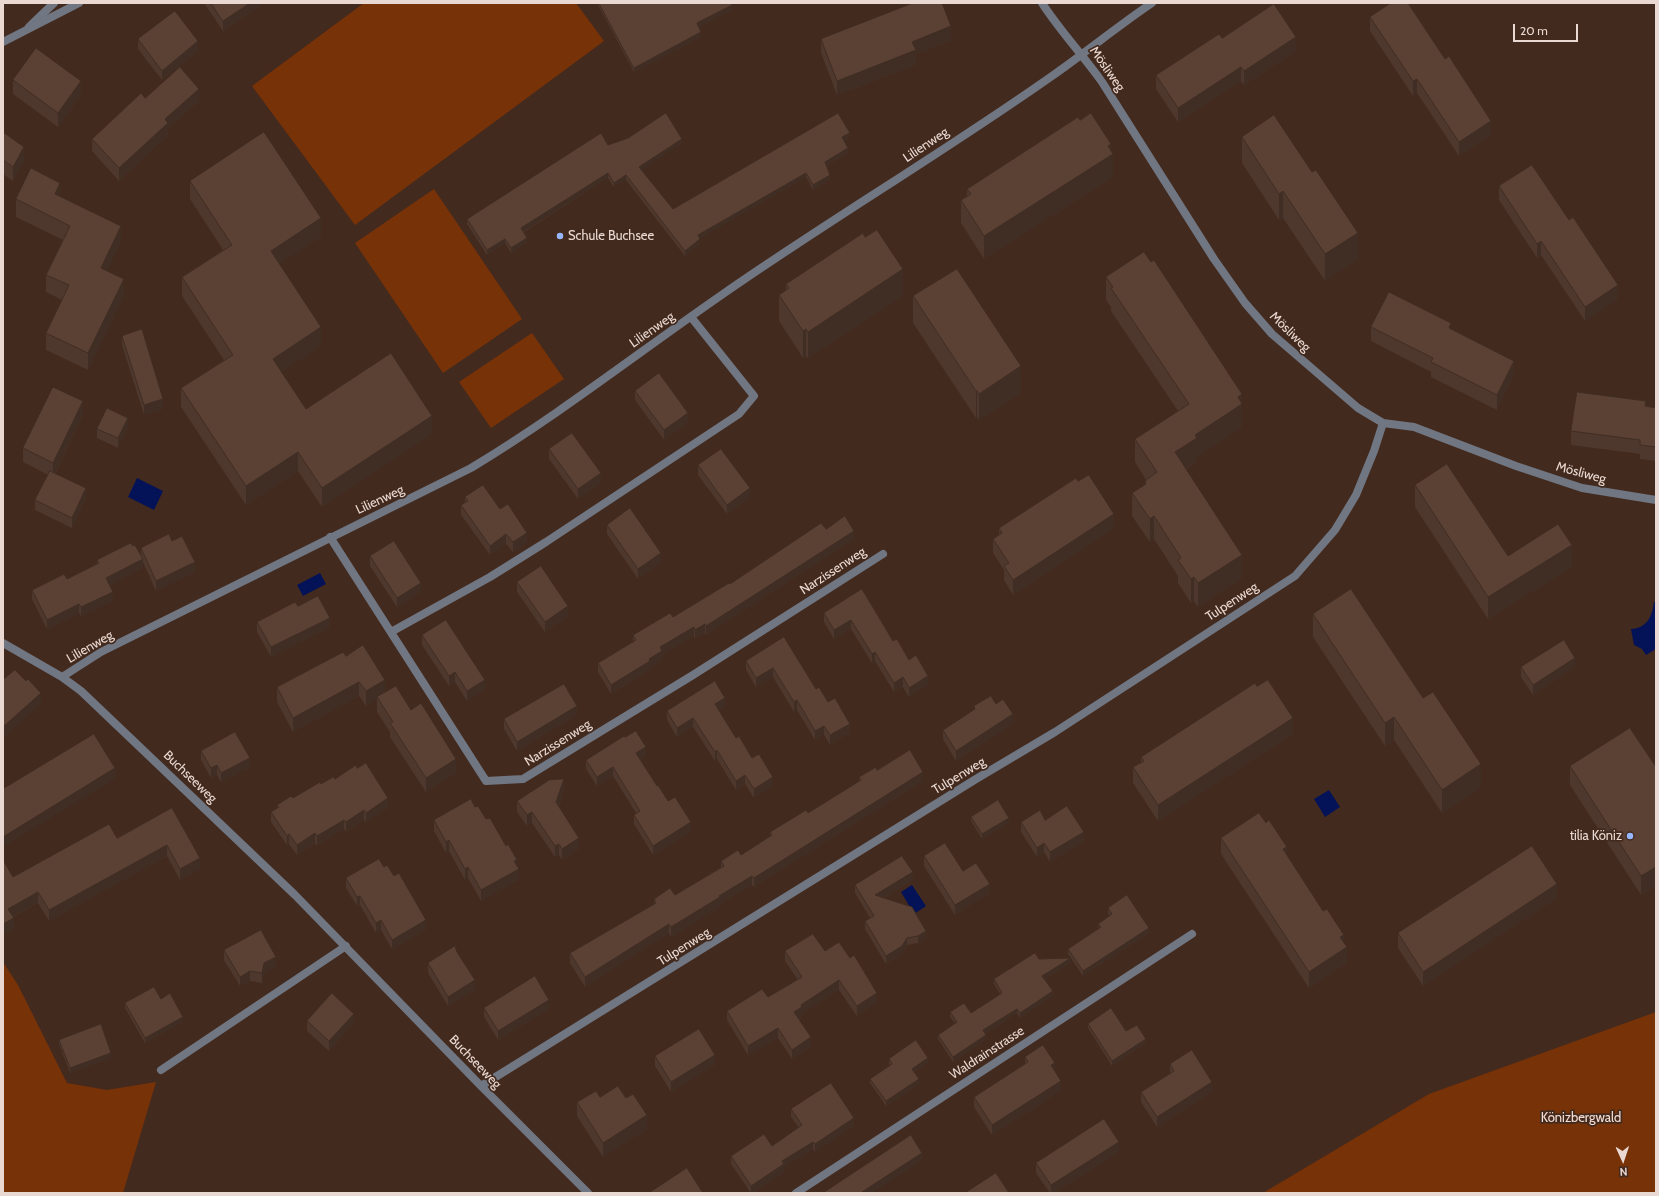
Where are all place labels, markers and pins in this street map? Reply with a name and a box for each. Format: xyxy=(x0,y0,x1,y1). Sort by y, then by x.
place label: Schule Buchsee xyxy=(568,228,654,244)
marker: Schule Buchsee xyxy=(555,231,565,241)
place label: tilia Köniz xyxy=(1570,828,1622,844)
marker: tilia Köniz xyxy=(1625,831,1635,841)

